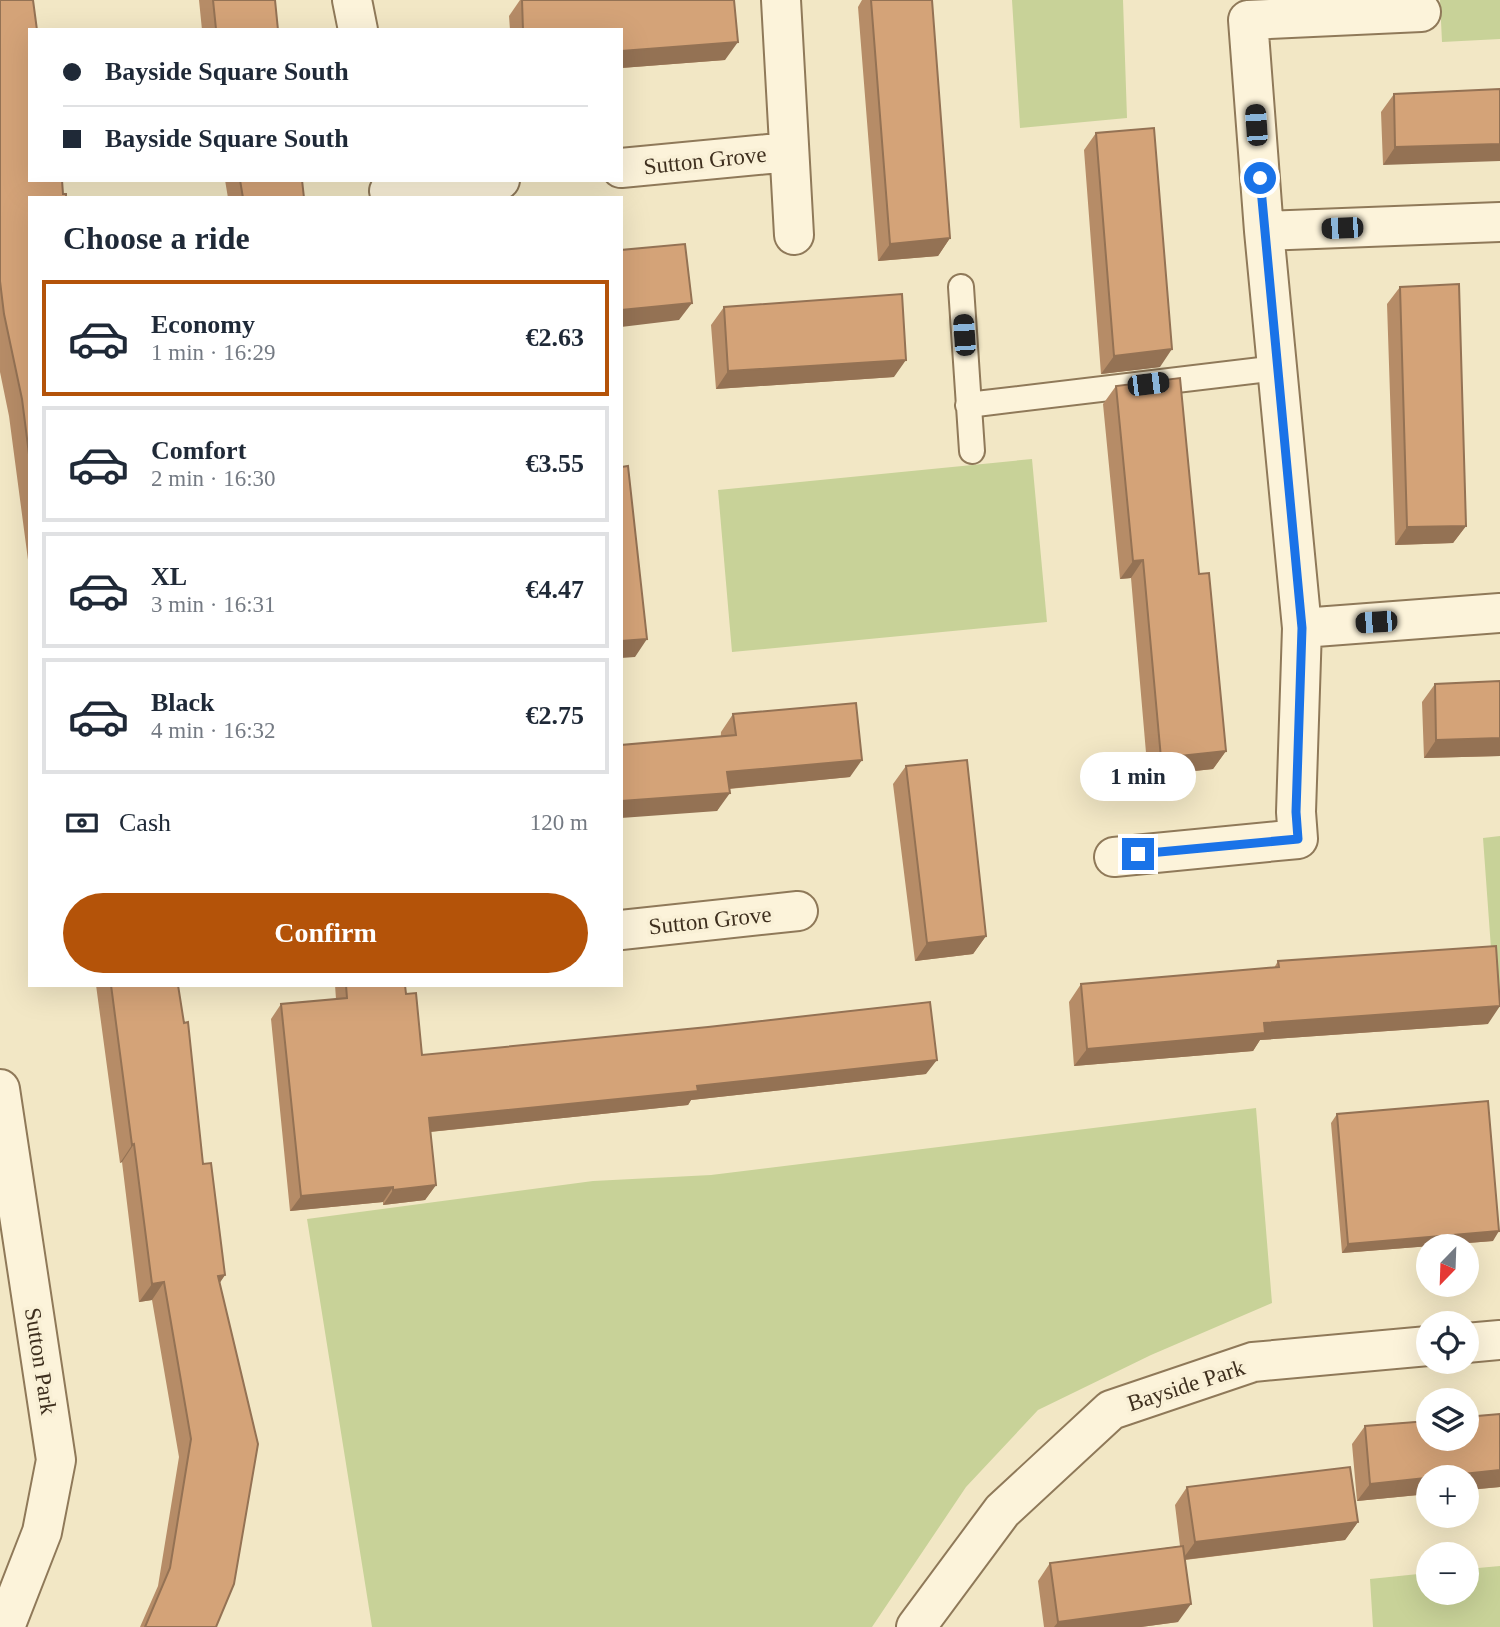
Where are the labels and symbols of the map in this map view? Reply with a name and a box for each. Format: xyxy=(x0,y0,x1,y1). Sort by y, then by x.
car xyxy=(1245,103,1268,147)
street label: Sutton Grove xyxy=(642,142,768,179)
route start xyxy=(1244,162,1276,194)
car xyxy=(1321,217,1364,239)
car xyxy=(953,313,976,357)
car xyxy=(1126,371,1171,397)
car xyxy=(1355,610,1398,634)
callout: 1 min xyxy=(1080,752,1196,802)
route end xyxy=(1122,838,1154,870)
street label: Sutton Grove xyxy=(647,902,773,939)
north arrow xyxy=(1416,1234,1479,1297)
street label: Sutton Park xyxy=(20,1306,61,1417)
street label: Bayside Park xyxy=(1124,1355,1249,1416)

